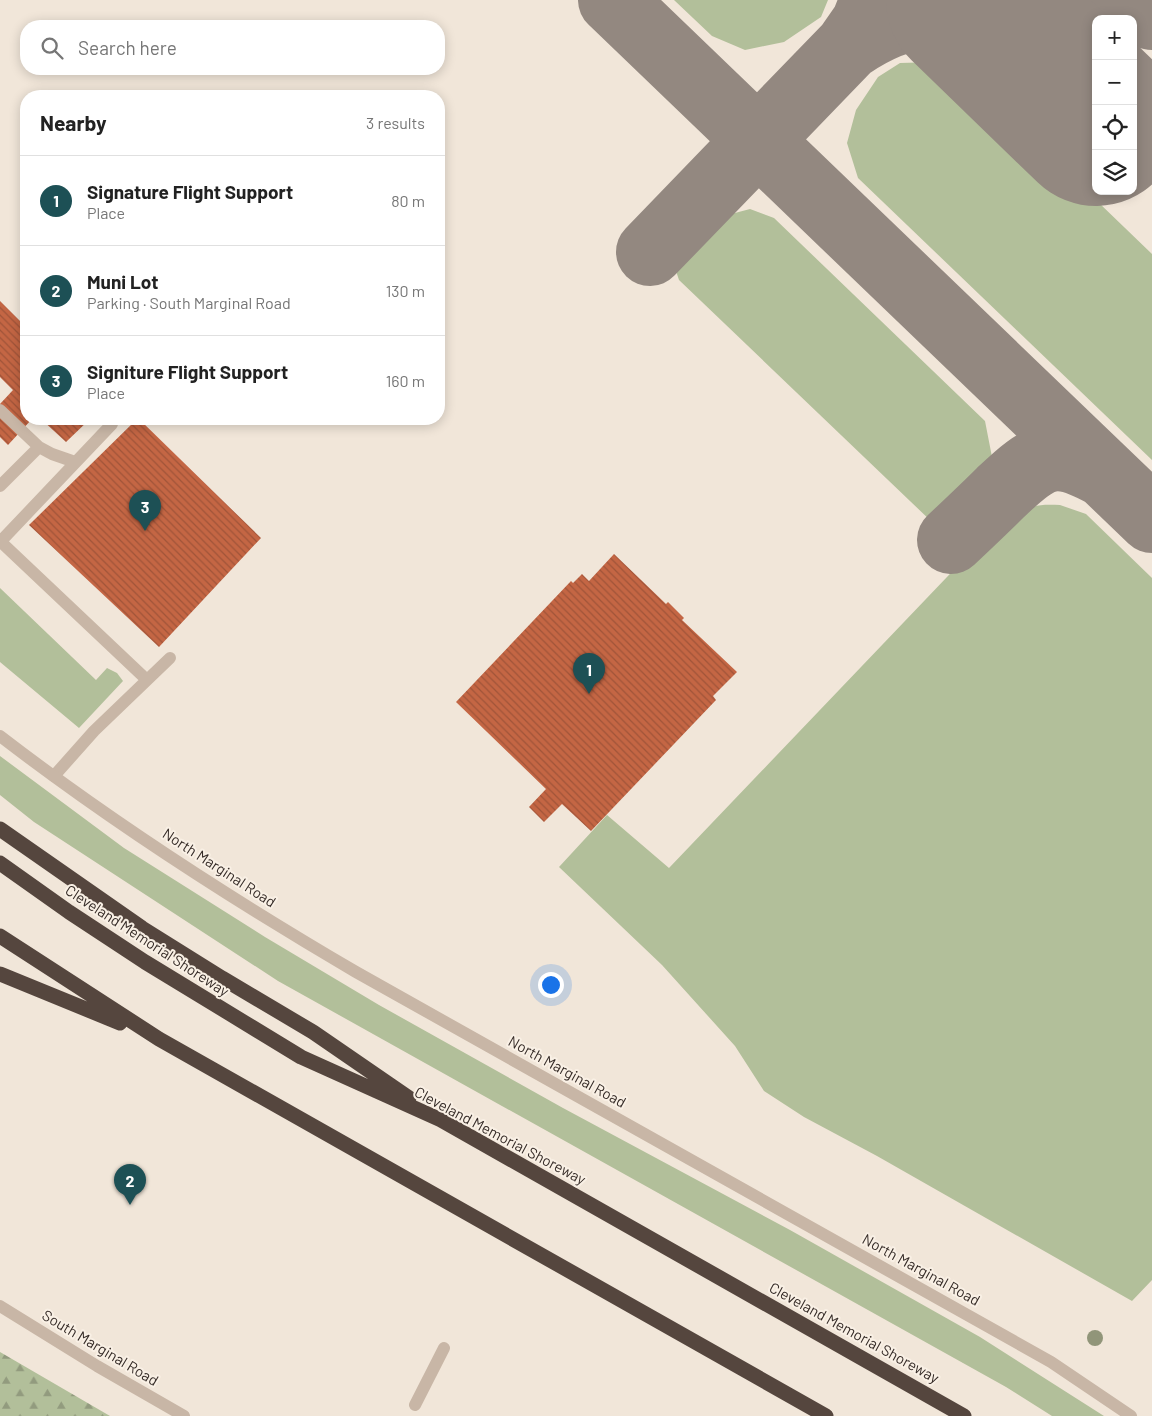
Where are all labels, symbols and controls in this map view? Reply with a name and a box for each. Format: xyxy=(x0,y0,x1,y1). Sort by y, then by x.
map controls xyxy=(1092,15,1137,195)
button: + xyxy=(1092,15,1137,60)
search box xyxy=(20,20,445,75)
icon: search xyxy=(38,34,66,62)
text: Search here xyxy=(78,36,177,59)
button: − xyxy=(1092,60,1137,105)
button: locate xyxy=(1092,105,1137,150)
text: Nearby xyxy=(40,110,106,135)
text: 3 results xyxy=(366,113,425,132)
button: layers xyxy=(1092,150,1137,195)
text: Signature Flight Support xyxy=(87,180,293,203)
text: 1 xyxy=(53,191,59,210)
text: 80 m xyxy=(391,191,425,210)
text: Place xyxy=(87,203,125,222)
text: Muni Lot xyxy=(87,270,158,293)
text: 2 xyxy=(52,281,60,300)
text: 130 m xyxy=(386,281,425,300)
text: Parking · South Marginal Road xyxy=(87,293,291,312)
text: Signiture Flight Support xyxy=(87,360,288,383)
text: 3 xyxy=(52,371,60,390)
text: 160 m xyxy=(386,371,425,390)
text: Place xyxy=(87,383,125,402)
pin: 3 xyxy=(129,490,161,531)
pin: 1 xyxy=(573,653,605,694)
street label: North Marginal Road xyxy=(160,824,280,910)
street label: Cleveland Memorial Shoreway xyxy=(62,881,233,1000)
your location xyxy=(538,972,564,998)
street label: North Marginal Road xyxy=(506,1031,629,1111)
street label: Cleveland Memorial Shoreway xyxy=(412,1082,589,1188)
pin: 2 xyxy=(114,1164,146,1205)
street label: North Marginal Road xyxy=(860,1229,983,1309)
street label: Cleveland Memorial Shoreway xyxy=(766,1278,943,1386)
street label: South Marginal Road xyxy=(39,1305,162,1389)

